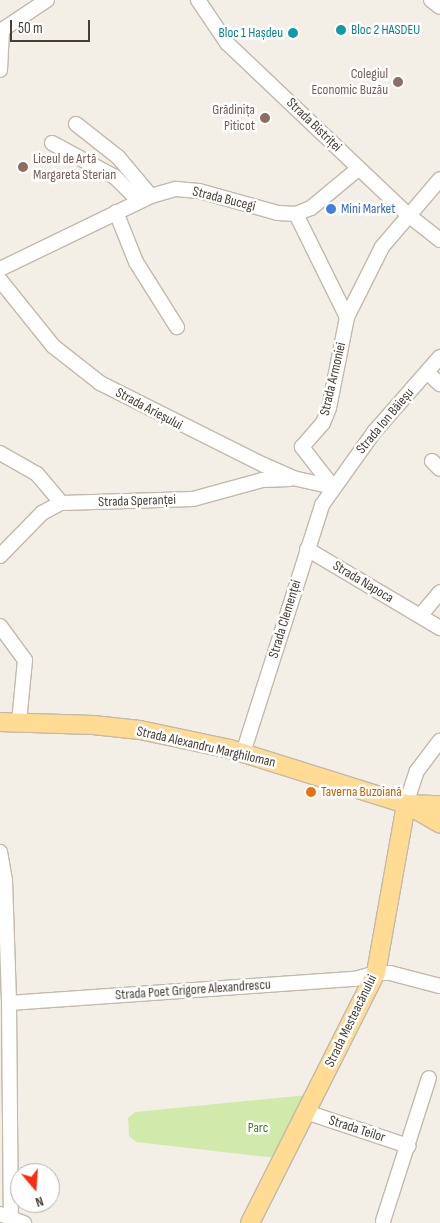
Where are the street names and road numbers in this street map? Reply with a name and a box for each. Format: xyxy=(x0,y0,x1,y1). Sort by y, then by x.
street label: Strada Bistriței xyxy=(283,95,345,155)
street label: Strada Bucegi xyxy=(191,183,257,215)
street label: Strada Armoniei xyxy=(316,341,350,417)
street label: Strada Arieșului xyxy=(113,384,185,434)
street label: Strada Ion Băieșu xyxy=(353,385,417,457)
street label: Strada Speranței xyxy=(98,491,176,511)
street label: Strada Napoca xyxy=(330,557,396,607)
street label: Strada Clemenței xyxy=(265,578,305,660)
street label: Strada Alexandru Marghiloman xyxy=(135,723,277,771)
street label: Strada Mesteacănului xyxy=(321,972,381,1070)
street label: Strada Poet Grigore Alexandrescu xyxy=(115,976,271,1004)
street label: Strada Teilor xyxy=(327,1112,387,1146)

